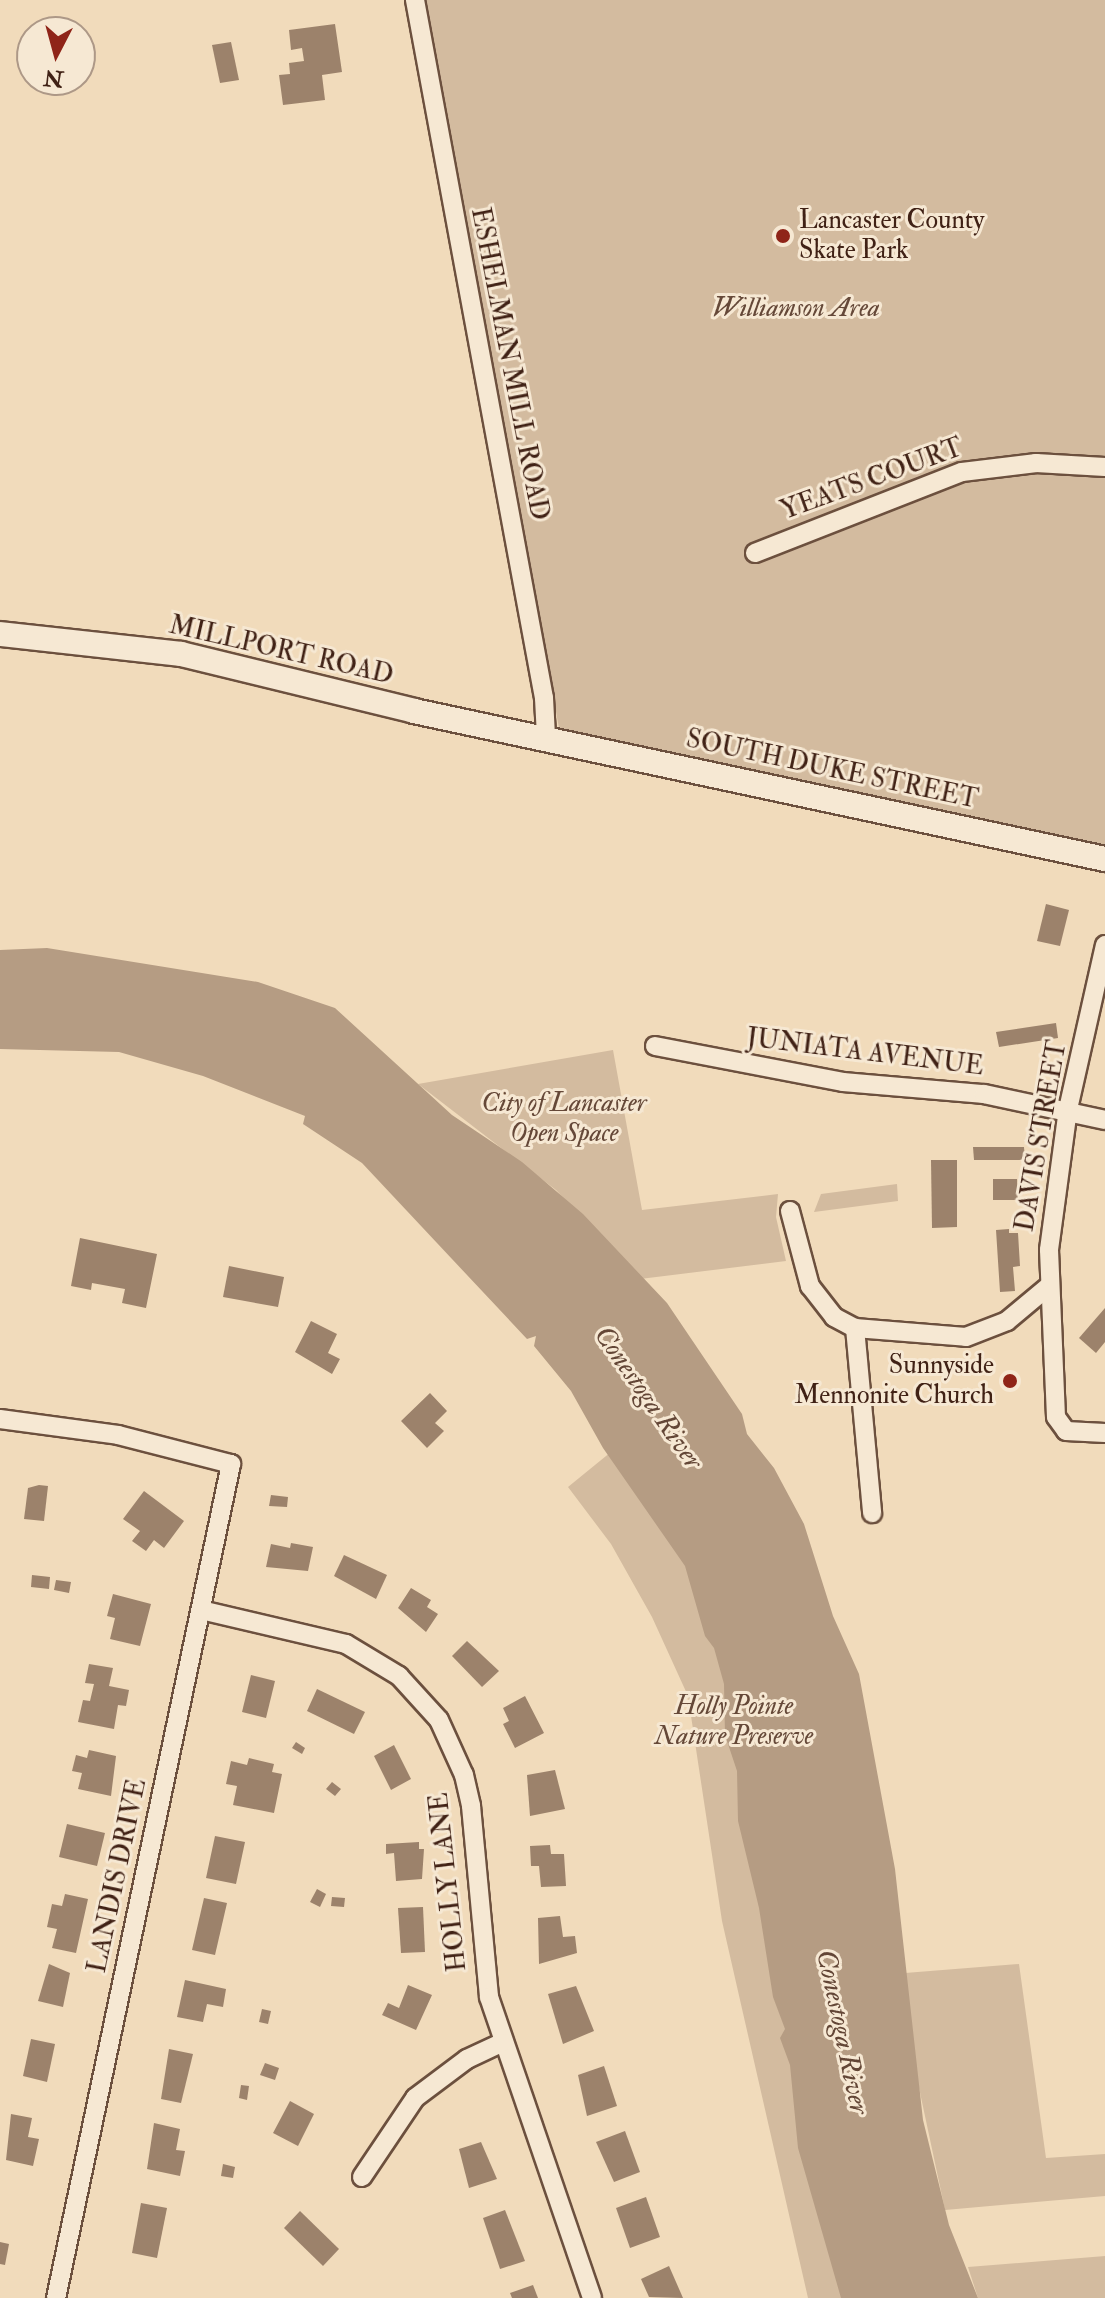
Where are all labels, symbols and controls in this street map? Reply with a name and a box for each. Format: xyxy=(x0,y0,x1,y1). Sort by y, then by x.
north arrow xyxy=(16,16,96,96)
text: N xyxy=(42,63,65,93)
street label: ESHELMAN MILL ROAD xyxy=(463,205,555,523)
place label: Lancaster County Skate Park xyxy=(799,205,985,266)
marker: Lancaster County Skate Park xyxy=(774,227,792,245)
park label: Williamson Area xyxy=(712,293,880,325)
street label: YEATS COURT xyxy=(777,433,967,527)
street label: MILLPORT ROAD xyxy=(166,610,396,692)
street label: SOUTH DUKE STREET xyxy=(683,724,981,816)
street label: JUNIATA AVENUE xyxy=(745,1023,985,1083)
street label: DAVIS STREET xyxy=(1010,1038,1074,1234)
park label: City of Lancaster Open Space xyxy=(482,1088,646,1150)
water label: Conestoga River xyxy=(586,1320,710,1476)
place label: Sunnyside Mennonite Church xyxy=(795,1350,994,1412)
marker: Sunnyside Mennonite Church xyxy=(1001,1372,1019,1390)
park label: Holly Pointe Nature Preserve xyxy=(655,1691,813,1752)
street label: LANDIS DRIVE xyxy=(82,1776,154,1976)
street label: HOLLY LANE xyxy=(424,1791,474,1973)
water label: Conestoga River xyxy=(808,1947,876,2117)

